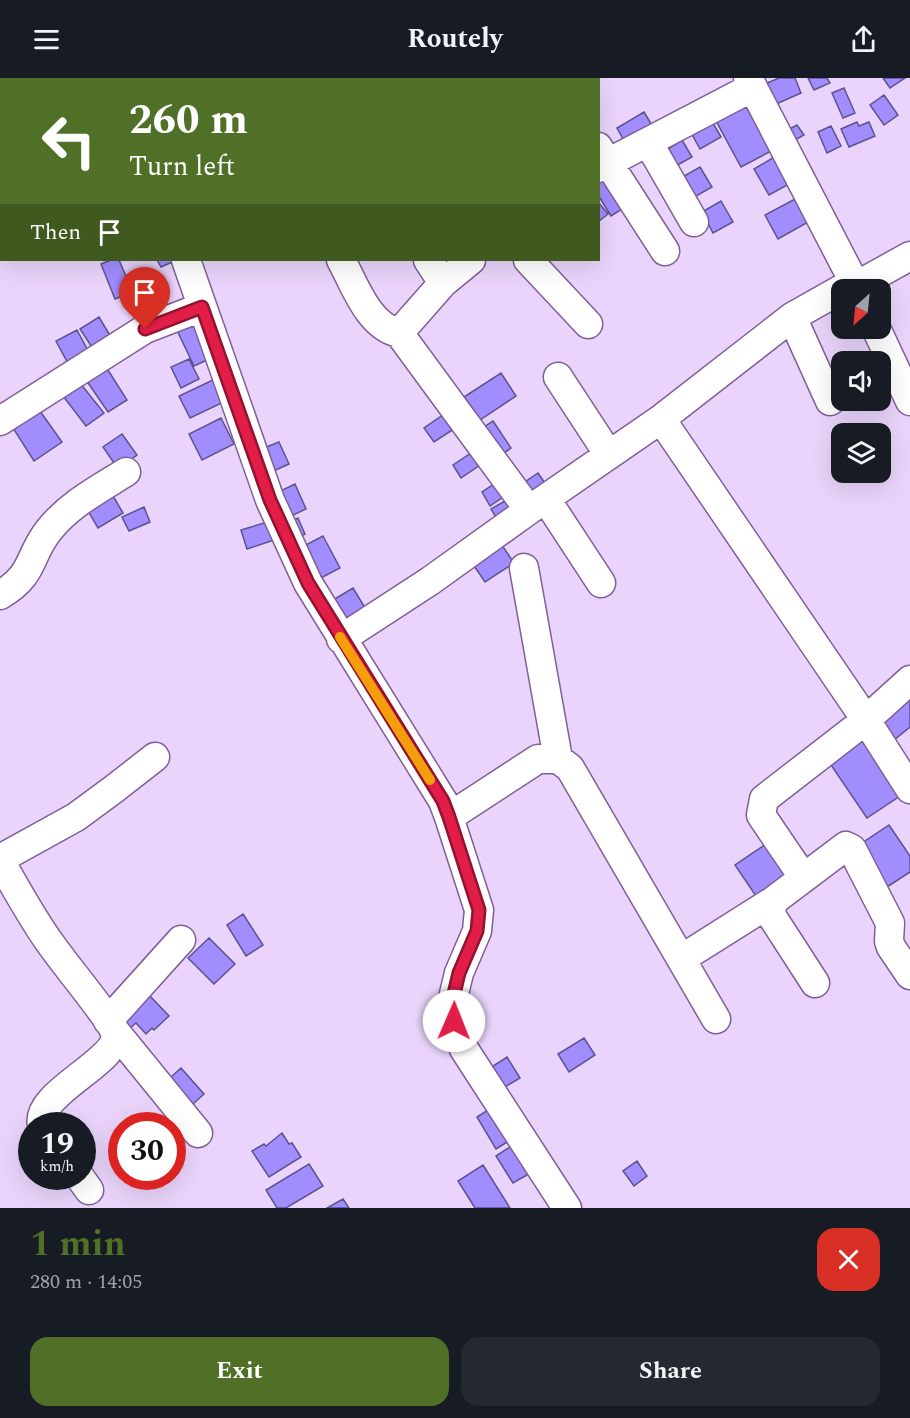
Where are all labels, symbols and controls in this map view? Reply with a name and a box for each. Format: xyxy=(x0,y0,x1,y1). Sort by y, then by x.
text: Routely xyxy=(407,18,503,60)
icon: menu xyxy=(30,23,63,56)
icon: share xyxy=(847,23,880,56)
text: 260 m xyxy=(129,89,248,152)
icon: left xyxy=(30,102,108,180)
text: Turn left xyxy=(129,146,235,188)
text: Then xyxy=(30,216,81,249)
icon: arrive xyxy=(93,216,126,249)
pin xyxy=(119,267,170,329)
icon: arrive xyxy=(128,276,161,309)
north arrow xyxy=(831,279,891,339)
map controls xyxy=(831,279,891,483)
button: sound xyxy=(831,351,891,411)
button: layers xyxy=(831,423,891,483)
position arrow xyxy=(422,989,486,1053)
speed limit sign: 30 xyxy=(108,1112,186,1190)
text: 19 xyxy=(40,1121,74,1167)
text: km/h xyxy=(40,1155,74,1178)
text: 1 min xyxy=(30,1217,126,1272)
button: close xyxy=(817,1228,880,1291)
text: 280 m · 14:05 xyxy=(30,1267,142,1297)
button: Exit xyxy=(30,1337,449,1406)
button: Share xyxy=(461,1337,880,1406)

